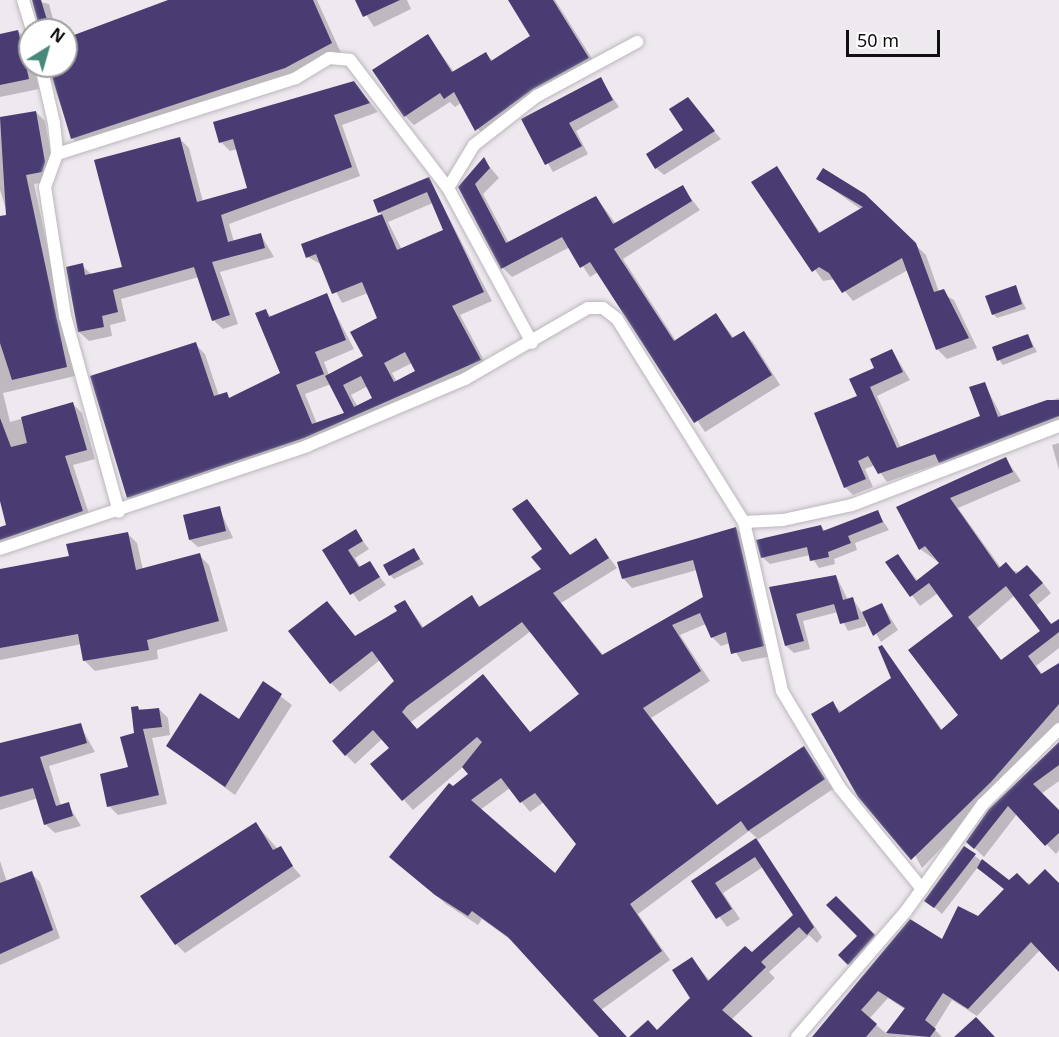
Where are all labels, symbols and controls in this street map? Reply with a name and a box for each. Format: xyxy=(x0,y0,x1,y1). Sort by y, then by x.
north arrow xyxy=(18,18,78,78)
scale bar xyxy=(849,18,944,56)
text: N xyxy=(46,23,69,48)
text: 50 m xyxy=(857,28,899,52)

